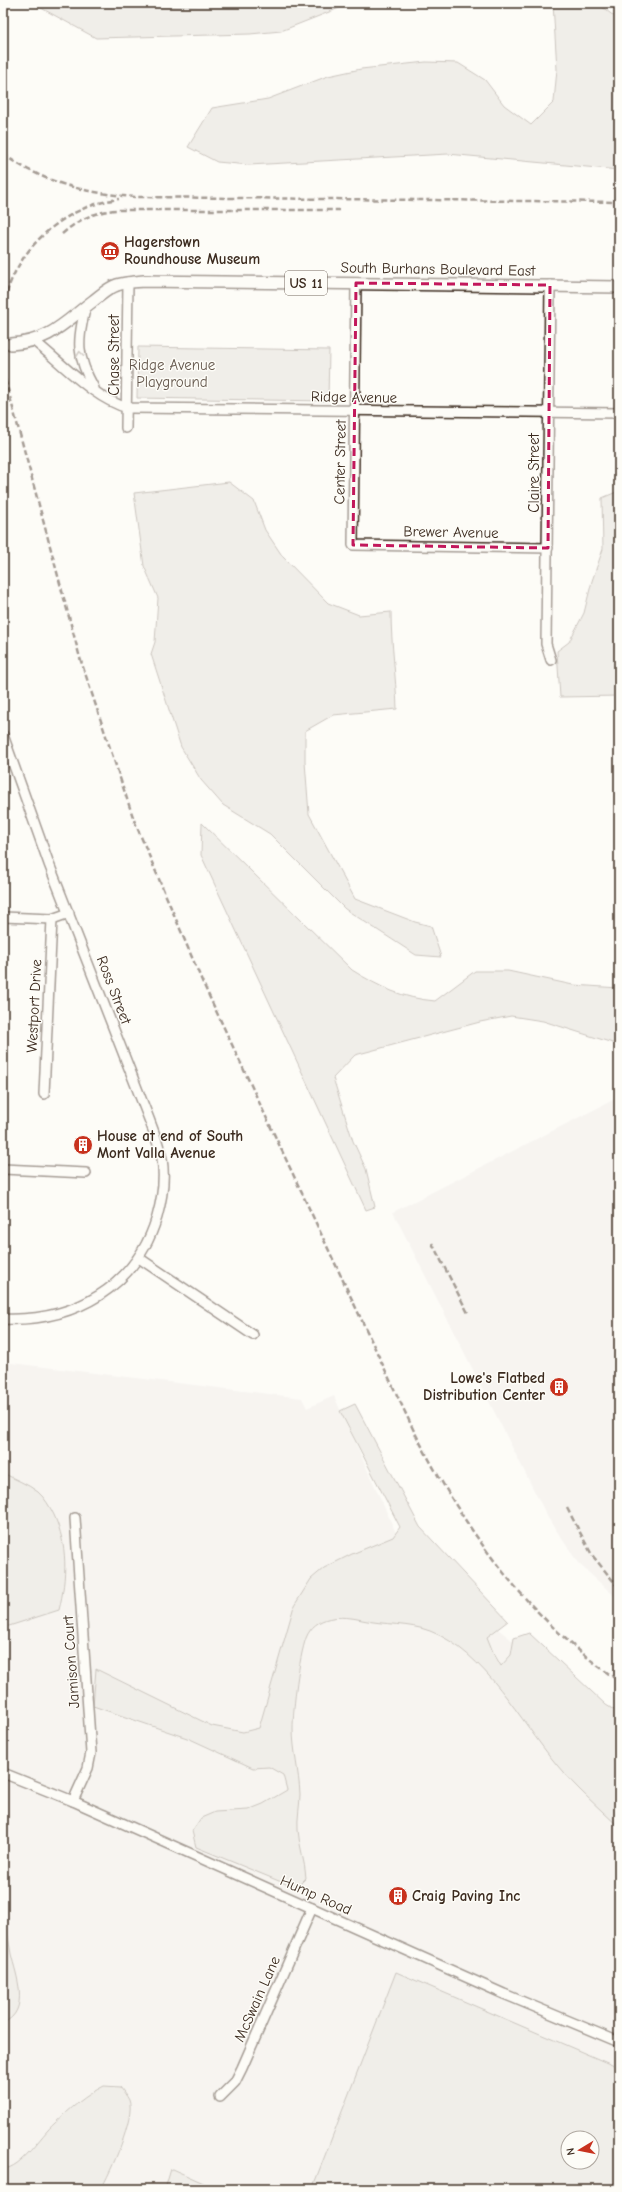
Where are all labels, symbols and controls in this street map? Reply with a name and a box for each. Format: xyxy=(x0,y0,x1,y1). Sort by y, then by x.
place label: Hagerstown Roundhouse Museum xyxy=(124,233,260,268)
museum icon: Hagerstown Roundhouse Museum xyxy=(99,240,121,262)
street label: South Burhans Boulevard East xyxy=(341,258,536,280)
road number: US 11 xyxy=(285,271,327,295)
street label: Chase Street xyxy=(105,314,123,396)
one-way arrow xyxy=(76,350,85,357)
park label: Ridge Avenue Playground xyxy=(129,356,216,391)
street label: Ridge Avenue xyxy=(311,387,398,407)
street label: Center Street xyxy=(330,419,350,505)
street label: Claire Street xyxy=(525,433,543,513)
street label: Brewer Avenue xyxy=(403,522,499,542)
street label: Ross Street xyxy=(93,953,135,1027)
street label: Westport Drive xyxy=(23,958,45,1053)
place label: House at end of South Mont Valla Avenue xyxy=(97,1127,243,1162)
building icon: House at end of South Mont Valla Avenue xyxy=(72,1134,94,1156)
place label: Lowe's Flatbed Distribution Center xyxy=(423,1369,545,1404)
building icon: Lowe's Flatbed Distribution Center xyxy=(548,1376,570,1398)
street label: Jamison Court xyxy=(59,1614,83,1709)
street label: Hump Road xyxy=(277,1871,355,1919)
building icon: Craig Paving Inc xyxy=(387,1885,409,1907)
place label: Craig Paving Inc xyxy=(412,1887,520,1905)
street label: McSwain Lane xyxy=(230,1953,284,2045)
north arrow xyxy=(560,2130,600,2170)
text: N xyxy=(564,2147,578,2156)

